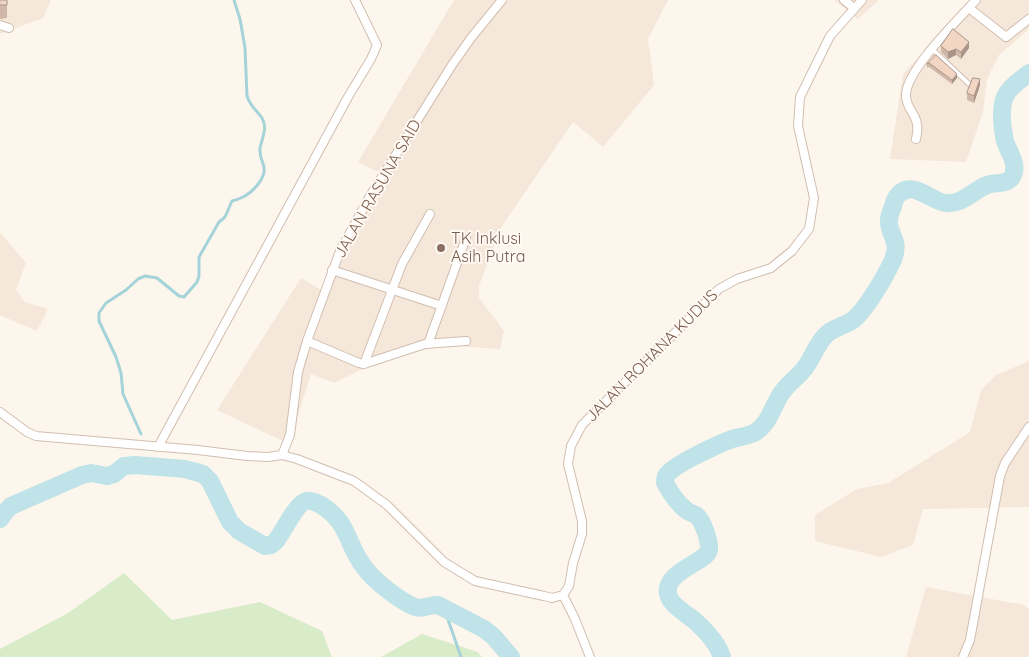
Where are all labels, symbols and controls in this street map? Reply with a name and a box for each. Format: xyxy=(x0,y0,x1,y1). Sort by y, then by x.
street label: JALAN RASUNA SAID xyxy=(330,116,426,262)
place label: TK Inklusi Asih Putra xyxy=(451,229,525,267)
marker: TK Inklusi Asih Putra xyxy=(435,242,447,254)
street label: JALAN ROHANA KUDUS xyxy=(582,286,722,426)

